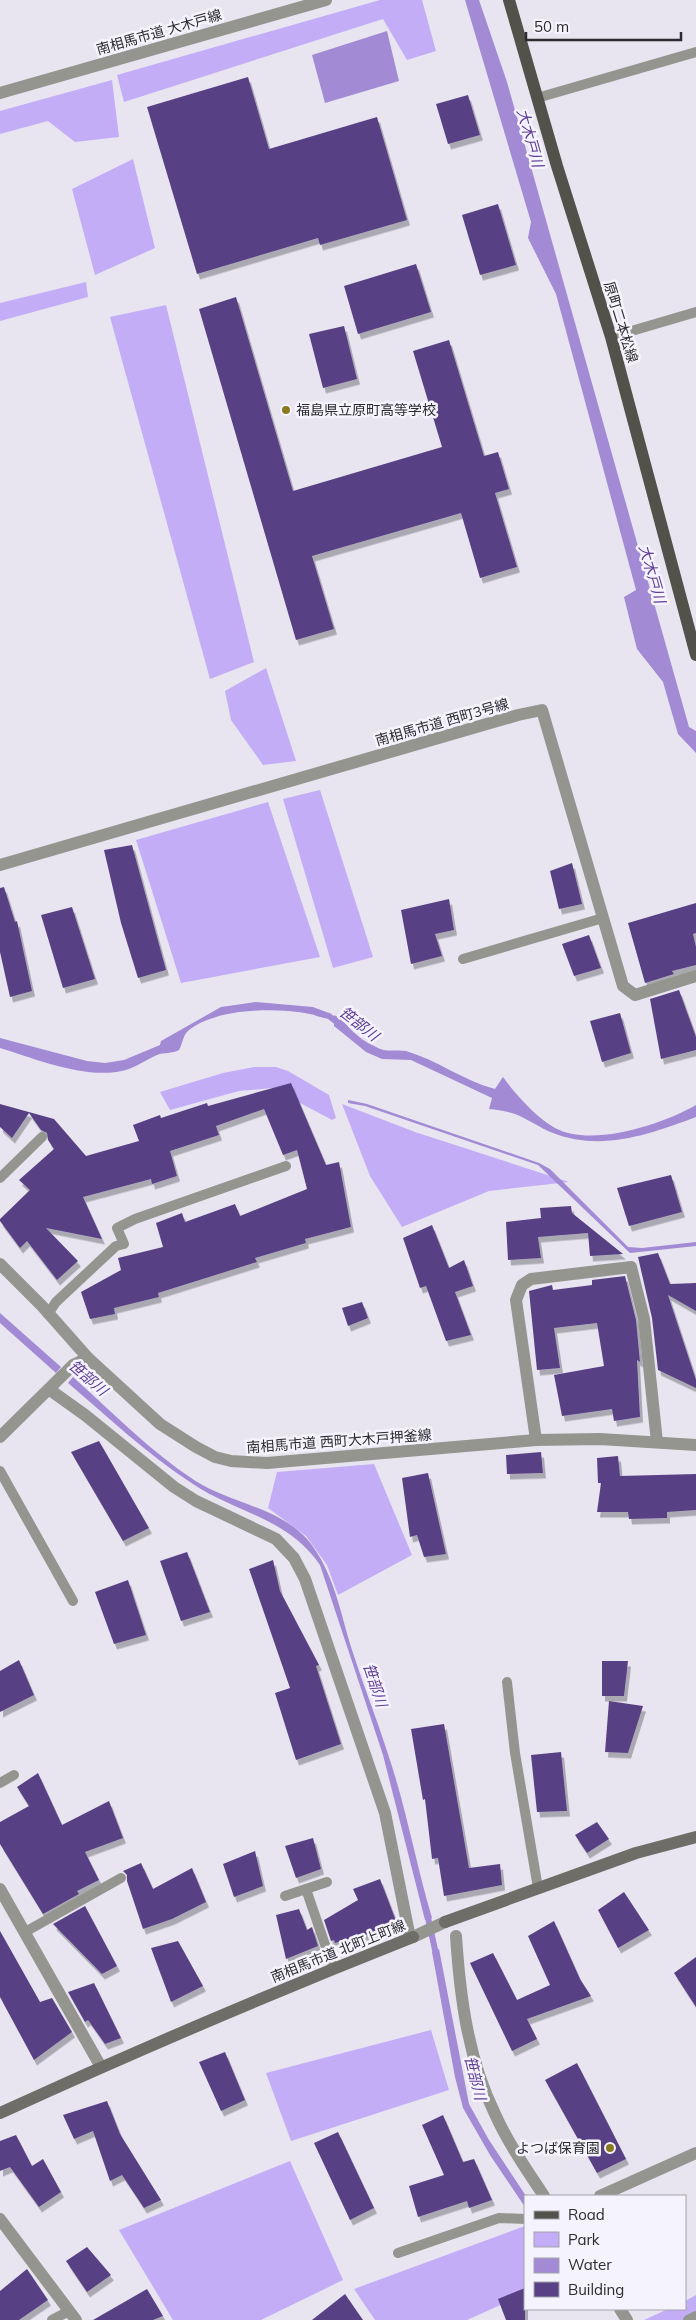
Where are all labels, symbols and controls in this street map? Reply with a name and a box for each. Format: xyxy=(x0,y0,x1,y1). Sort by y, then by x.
street label: 南相馬市道 大木戸線 xyxy=(94,5,224,59)
scale bar xyxy=(526,10,681,42)
text: 50 m xyxy=(534,17,569,36)
water label: 大木戸川 xyxy=(513,106,548,171)
street label: 原町二本松線 xyxy=(600,279,642,365)
place label: 福島県立原町高等学校 xyxy=(296,401,436,419)
marker: 福島県立原町高等学校 xyxy=(280,404,292,416)
water label: 大木戸川 xyxy=(635,542,670,607)
street label: 南相馬市道 西町3号線 xyxy=(373,694,511,750)
water label: 笹部川 xyxy=(336,1002,384,1046)
water label: 笹部川 xyxy=(65,1356,113,1401)
street label: 南相馬市道 西町大木戸押釜線 xyxy=(246,1426,432,1456)
water label: 笹部川 xyxy=(359,1661,392,1711)
street label: 南相馬市道 北町上町線 xyxy=(268,1916,408,1986)
water label: 笹部川 xyxy=(461,2054,491,2104)
place label: よつば保育園 xyxy=(516,2139,600,2157)
marker: よつば保育園 xyxy=(604,2142,616,2154)
legend xyxy=(524,2195,686,2310)
text: Road xyxy=(568,2205,605,2224)
text: Park xyxy=(568,2230,600,2249)
text: Water xyxy=(568,2255,612,2274)
text: Building xyxy=(568,2280,624,2299)

